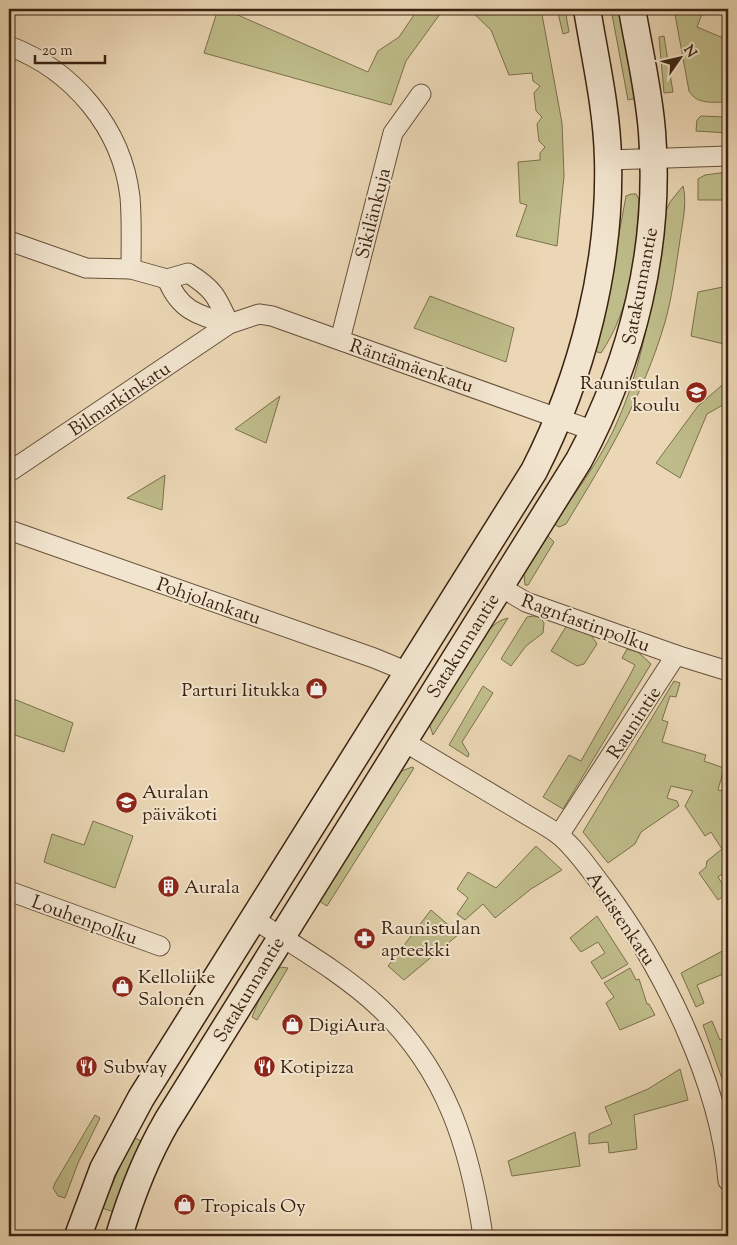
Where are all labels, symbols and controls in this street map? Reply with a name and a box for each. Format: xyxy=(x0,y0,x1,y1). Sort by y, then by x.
scale bar xyxy=(35,32,105,64)
north arrow xyxy=(654,32,704,82)
text: 20 m xyxy=(42,41,73,62)
text: N xyxy=(678,42,701,62)
street label: Sikilänkuja xyxy=(350,165,399,262)
street label: Satakunnantie xyxy=(617,225,666,347)
street label: Räntämäenkatu xyxy=(346,334,477,401)
street label: Bilmarkinkatu xyxy=(64,356,177,444)
place label: Raunistulan koulu xyxy=(580,371,680,420)
school or university icon: Raunistulan koulu xyxy=(684,381,708,405)
street label: Pohjolankatu xyxy=(153,572,264,633)
street label: Ragnfastinpolku xyxy=(517,588,654,660)
street label: Satakunnantie xyxy=(421,589,507,704)
shop icon: Parturi Iitukka xyxy=(304,677,328,701)
place label: Parturi Iitukka xyxy=(181,678,300,705)
street label: Raunintie xyxy=(602,682,669,765)
place label: Auralan päiväkoti xyxy=(142,780,218,829)
school or university icon: Auralan päiväkoti xyxy=(114,790,138,814)
street label: Autistenkatu xyxy=(579,867,661,972)
building icon: Aurala xyxy=(156,874,180,898)
place label: Aurala xyxy=(184,875,240,902)
street label: Louhenpolku xyxy=(27,890,141,953)
place label: Raunistulan apteekki xyxy=(381,916,481,965)
pharmacy icon: Raunistulan apteekki xyxy=(353,926,377,950)
street label: Satakunnantie xyxy=(208,932,292,1048)
place label: Kelloliike Salonen xyxy=(138,965,215,1014)
shop icon: Kelloliike Salonen xyxy=(110,975,134,999)
shop icon: DigiAura xyxy=(281,1012,305,1036)
place label: DigiAura xyxy=(309,1013,386,1040)
restaurant icon: Subway xyxy=(75,1054,99,1078)
restaurant icon: Kotipizza xyxy=(252,1054,276,1078)
place label: Subway xyxy=(103,1055,168,1082)
place label: Kotipizza xyxy=(280,1055,354,1082)
shop icon: Tropicals Oy xyxy=(173,1193,197,1217)
place label: Tropicals Oy xyxy=(201,1194,306,1221)

